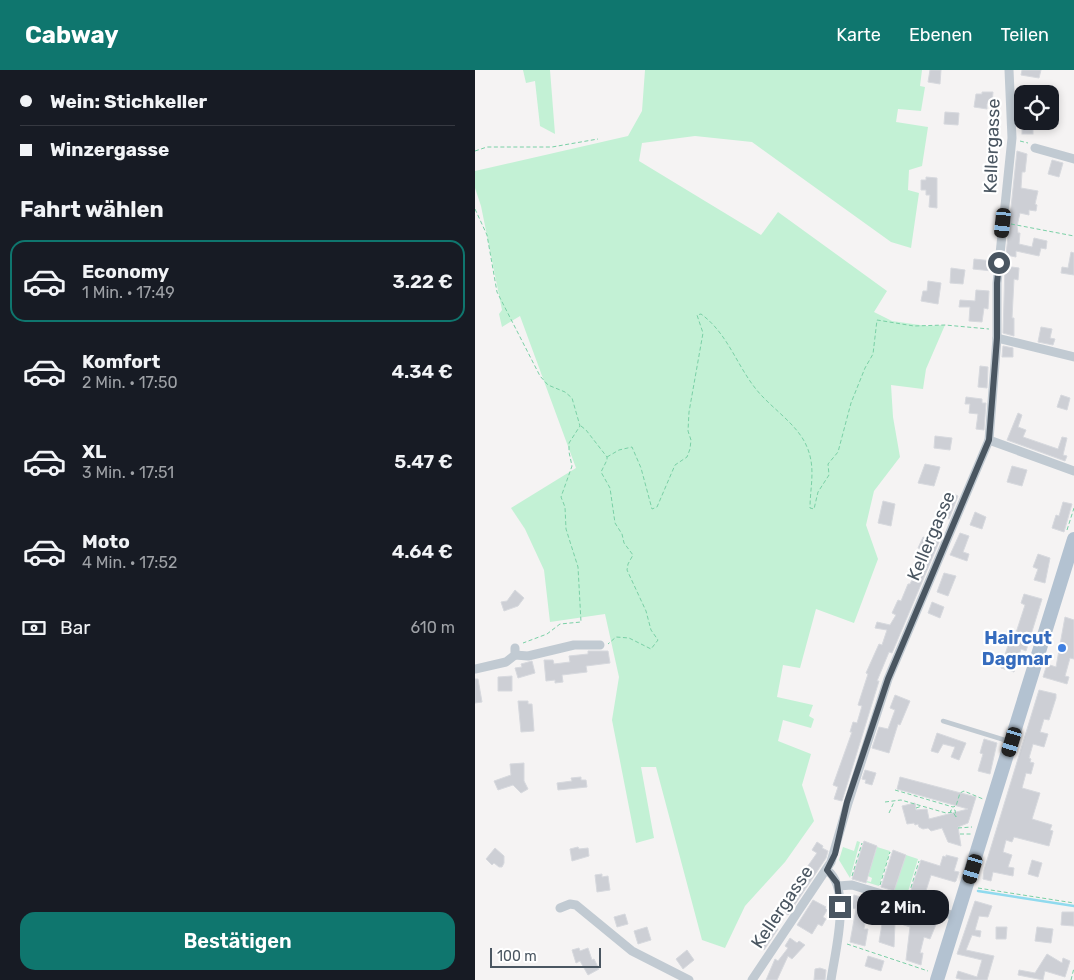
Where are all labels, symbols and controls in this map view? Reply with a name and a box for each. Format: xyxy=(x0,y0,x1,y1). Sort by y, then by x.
text: Cabway xyxy=(25,21,119,49)
text: Karte xyxy=(836,24,881,46)
text: Ebenen xyxy=(909,24,973,46)
text: Teilen xyxy=(1001,24,1049,46)
map controls xyxy=(1014,85,1059,130)
button: locate xyxy=(1014,85,1059,130)
text: Wein: Stichkeller xyxy=(50,90,207,113)
street label: Kellergasse xyxy=(979,98,1005,194)
text: Winzergasse xyxy=(50,138,169,161)
text: Fahrt wählen xyxy=(20,196,164,223)
car xyxy=(993,207,1012,239)
route start xyxy=(988,252,1010,274)
icon: car xyxy=(22,259,67,304)
text: Economy xyxy=(82,260,169,283)
text: 3.22 € xyxy=(393,270,453,293)
text: 1 Min. · 17:49 xyxy=(82,283,175,302)
icon: car xyxy=(22,349,67,394)
text: Komfort xyxy=(82,350,160,373)
text: 4.34 € xyxy=(391,360,453,383)
text: 2 Min. · 17:50 xyxy=(82,373,178,392)
icon: car xyxy=(22,439,67,484)
text: XL xyxy=(82,440,106,463)
text: 5.47 € xyxy=(394,450,453,473)
text: 3 Min. · 17:51 xyxy=(82,463,174,482)
street label: Kellergasse xyxy=(902,488,960,584)
icon: car xyxy=(22,529,67,574)
text: Moto xyxy=(82,530,130,553)
text: 4.64 € xyxy=(392,540,453,563)
text: 4 Min. · 17:52 xyxy=(82,553,177,572)
icon: cash xyxy=(20,614,48,642)
text: Bar xyxy=(60,616,90,639)
text: 610 m xyxy=(411,618,455,637)
place label: Haircut Dagmar xyxy=(982,627,1052,670)
marker: Haircut Dagmar xyxy=(1056,642,1068,654)
car xyxy=(1000,725,1023,759)
car xyxy=(961,852,984,886)
street label: Kellergasse xyxy=(746,861,818,953)
callout: 2 Min. xyxy=(857,890,950,924)
route end xyxy=(829,896,851,918)
text: 2 Min. xyxy=(880,898,926,917)
button: Bestätigen xyxy=(20,912,455,970)
scale bar xyxy=(490,945,601,968)
text: 100 m xyxy=(497,948,537,965)

